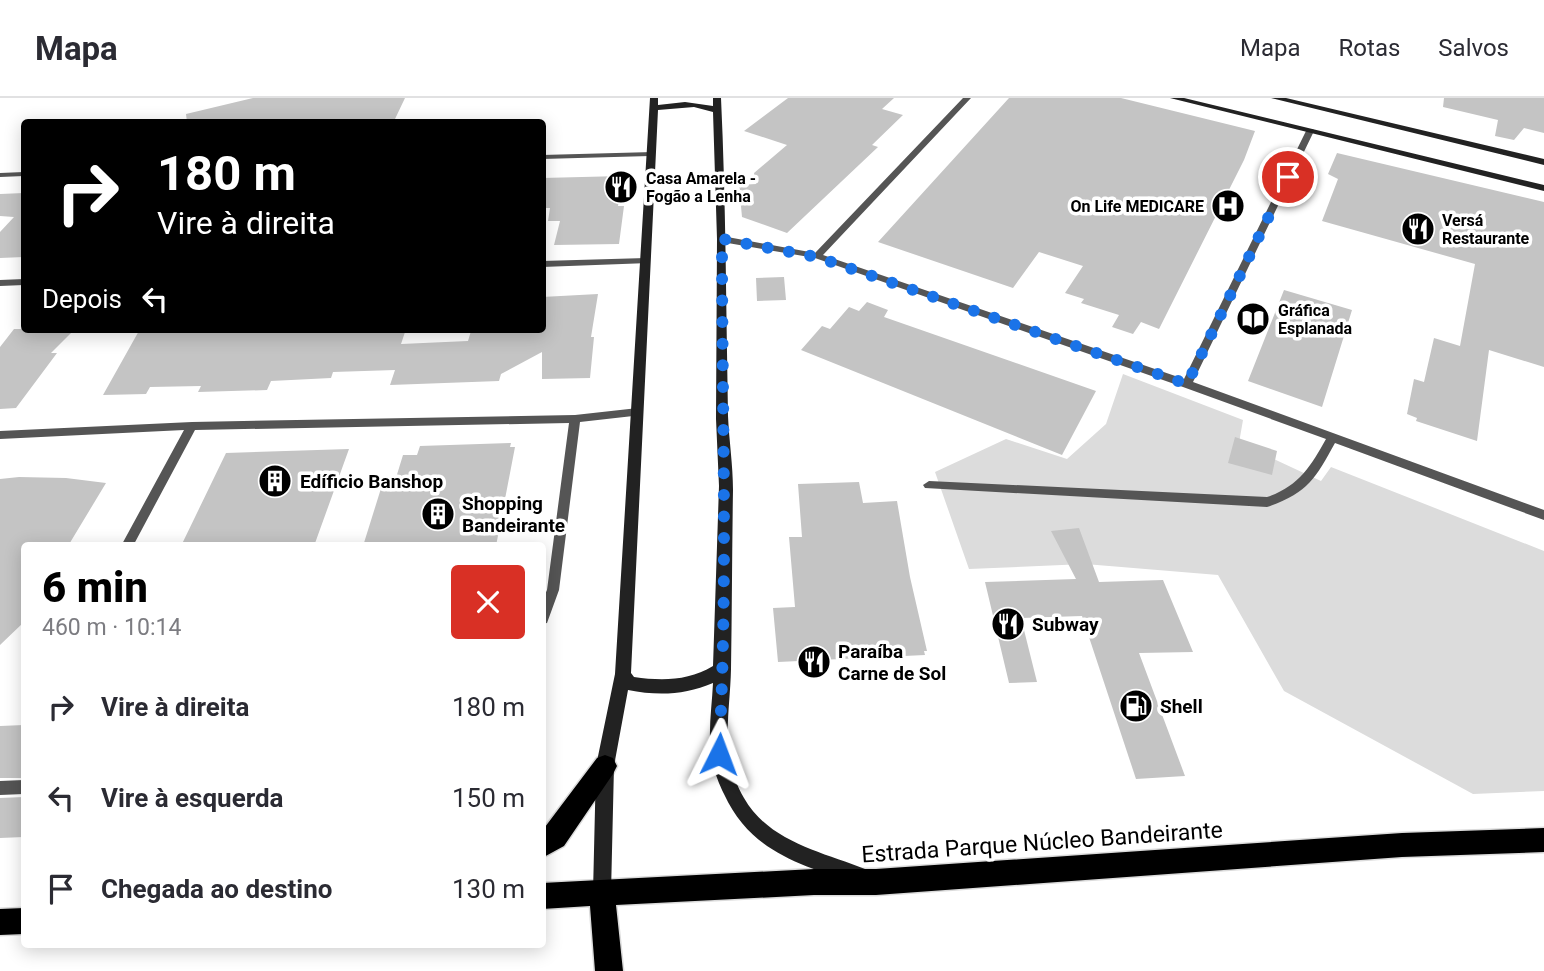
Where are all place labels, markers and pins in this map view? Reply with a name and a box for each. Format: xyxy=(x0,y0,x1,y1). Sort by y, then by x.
pin xyxy=(1258,147,1318,207)
restaurant icon: Casa Amarela - Fogão a Lenha xyxy=(602,168,640,206)
place label: Casa Amarela - Fogão a Lenha xyxy=(646,169,756,206)
hospital icon: On Life MEDICARE xyxy=(1209,187,1247,225)
place label: On Life MEDICARE xyxy=(1070,197,1204,216)
restaurant icon: Versá Restaurante xyxy=(1399,210,1437,248)
place label: Versá Restaurante xyxy=(1442,211,1530,248)
library icon: Gráfica Esplanada xyxy=(1234,300,1272,338)
place label: Gráfica Esplanada xyxy=(1278,301,1353,338)
building icon: Edíficio Banshop xyxy=(256,462,294,500)
place label: Edíficio Banshop xyxy=(300,470,443,493)
place label: Shopping Bandeirante xyxy=(462,492,565,537)
building icon: Shopping Bandeirante xyxy=(419,495,457,533)
restaurant icon: Subway xyxy=(989,605,1027,643)
place label: Subway xyxy=(1032,613,1099,636)
place label: Paraíba Carne de Sol xyxy=(838,640,946,685)
restaurant icon: Paraíba Carne de Sol xyxy=(795,643,833,681)
fuel station icon: Shell xyxy=(1117,687,1155,725)
place label: Shell xyxy=(1160,695,1203,718)

